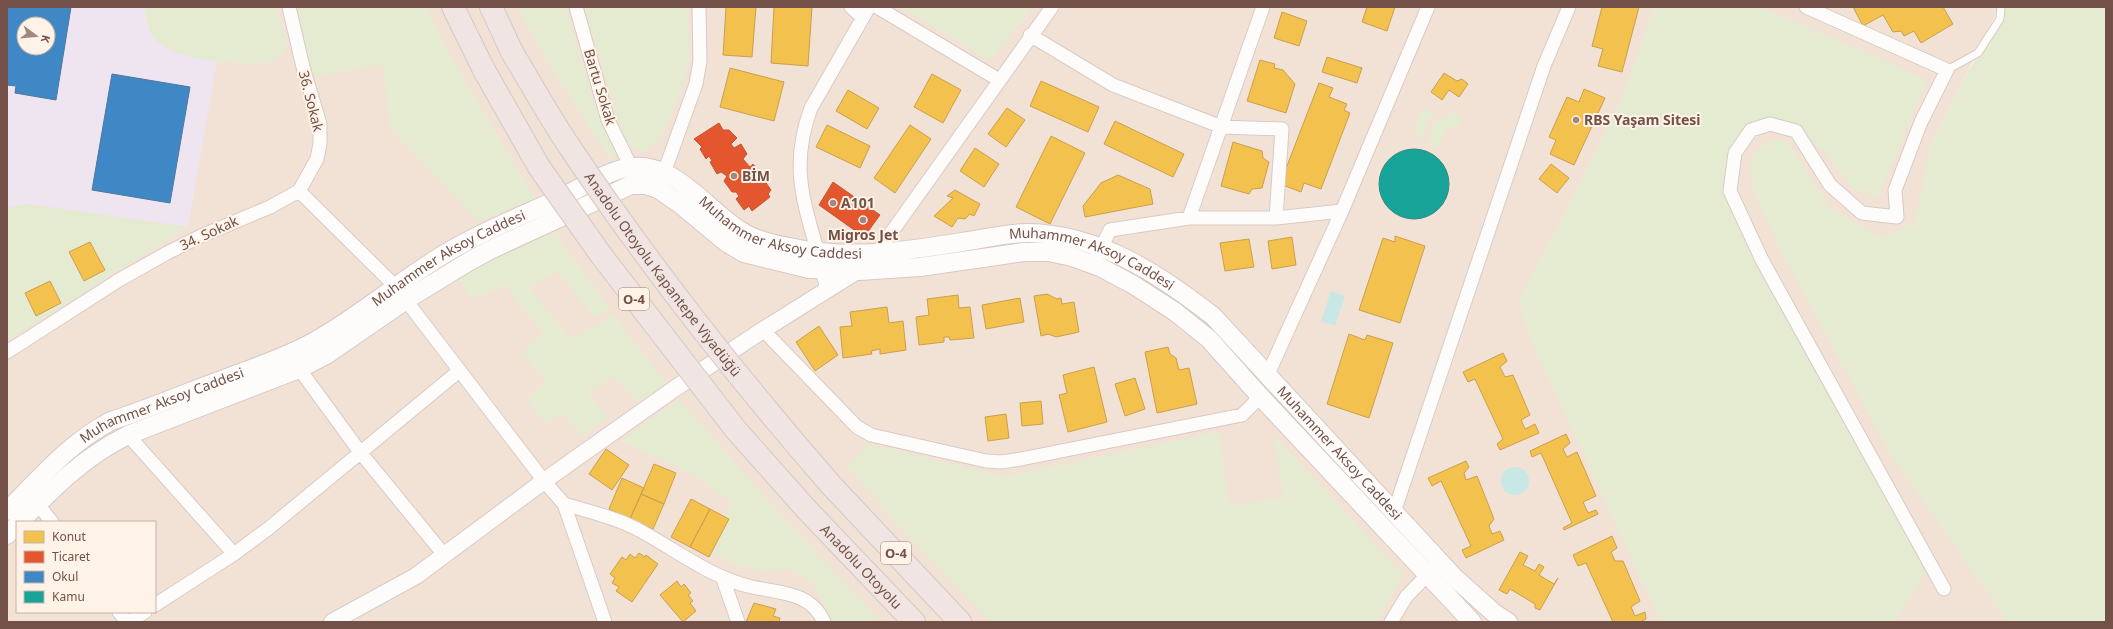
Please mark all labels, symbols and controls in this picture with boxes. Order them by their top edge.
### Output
north arrow [16,16,56,56]
text: K [38,33,54,45]
street label: Bartu Sokak [580,46,621,128]
street label: 36. Sokak [295,68,328,134]
place label: RBS Yaşam Sitesi [1584,110,1701,129]
marker: RBS Yaşam Sitesi [1571,115,1581,125]
place label: BİM [742,166,770,185]
street label: Anadolu Otoyolu Kapantepe Viyadüğü [581,168,746,380]
marker: BİM [729,171,739,181]
street label: Muhammer Aksoy Caddesi [695,191,862,263]
place label: A101 [841,193,875,212]
marker: A101 [828,198,838,208]
street label: Muhammer Aksoy Caddesi [367,205,528,310]
street label: 34. Sokak [177,211,242,254]
marker: Migros Jet [858,215,868,225]
street label: Muhammer Aksoy Caddesi [1008,223,1178,294]
place label: Migros Jet [828,225,898,244]
road number: O-4 [619,288,649,310]
street label: Muhammer Aksoy Caddesi [76,363,246,447]
street label: Muhammer Aksoy Caddesi [1273,382,1406,524]
street label: Anadolu Otoyolu [816,520,907,613]
legend [16,521,156,613]
text: Konut [52,528,87,545]
road number: O-4 [881,542,911,564]
text: Ticaret [52,548,91,565]
text: Okul [52,568,78,585]
text: Kamu [52,588,85,605]

